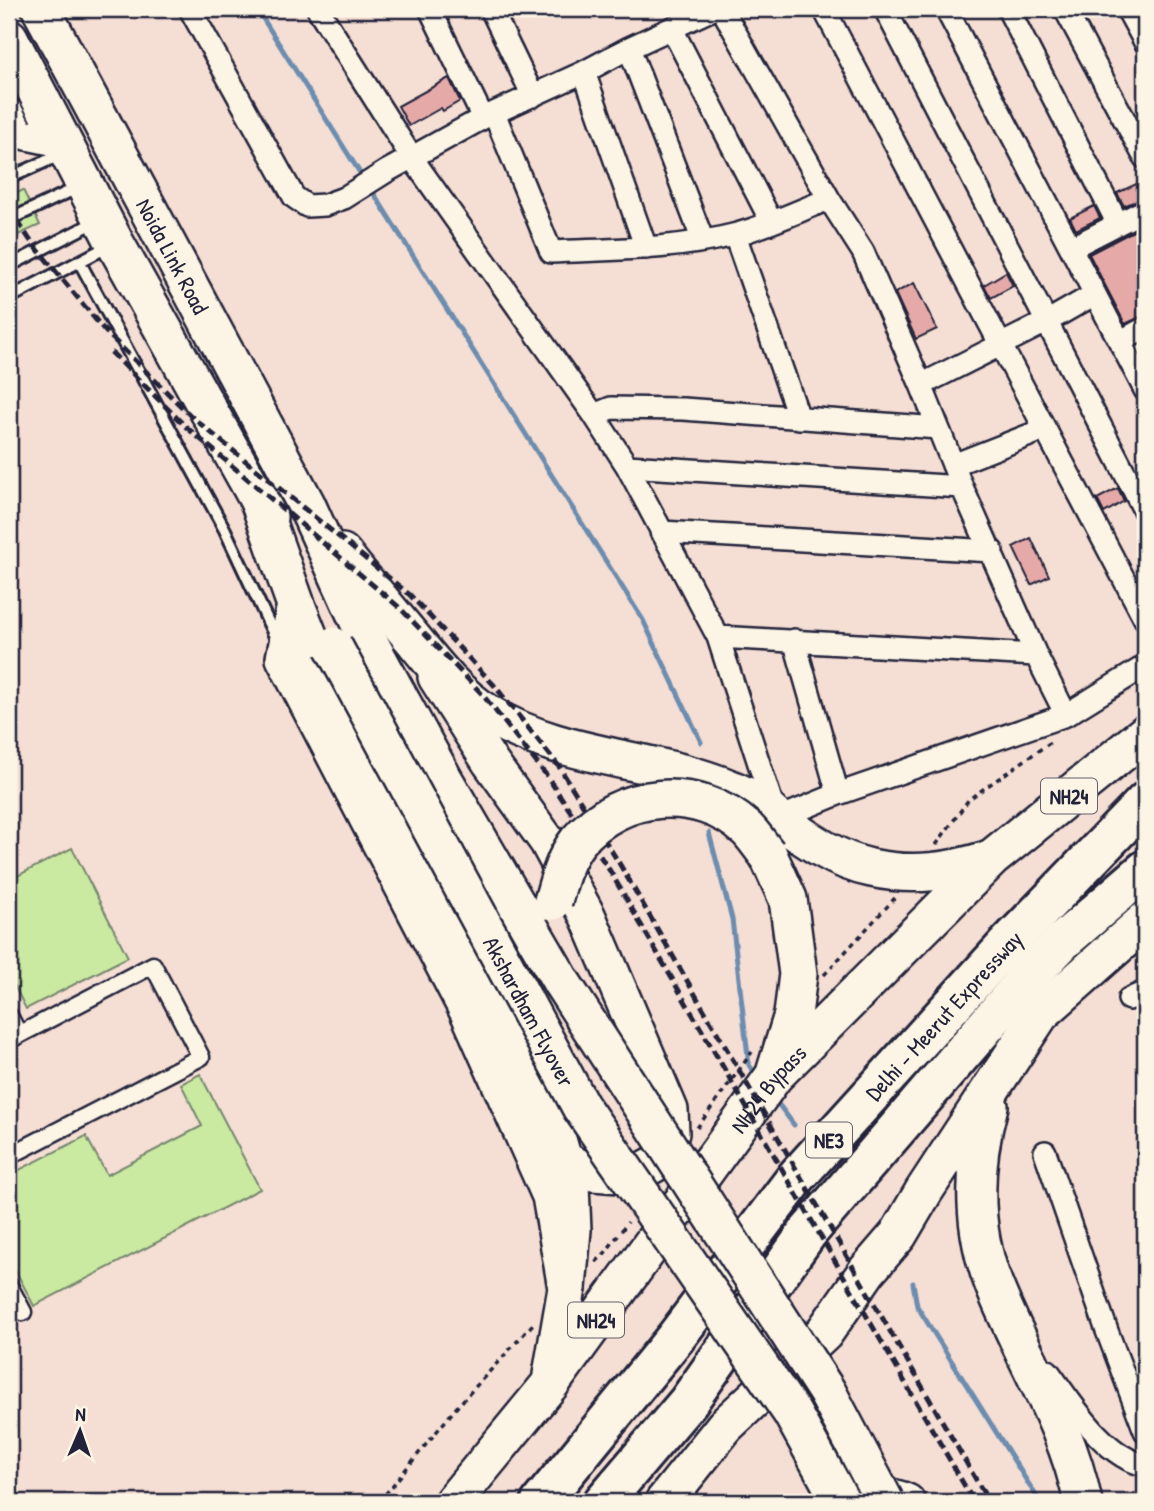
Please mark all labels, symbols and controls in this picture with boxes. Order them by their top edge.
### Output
street label: Noida Link Road [130,193,217,319]
road number: NH24 [1041,778,1097,814]
street label: Delhi - Meerut Expressway [858,923,1029,1107]
street label: Akshardham Flyover [476,931,583,1092]
street label: NH24 Bypass [722,1037,813,1139]
road number: NE3 [806,1122,852,1158]
road number: NH24 [568,1302,624,1338]
north arrow [46,1396,116,1466]
text: N [75,1401,86,1427]

